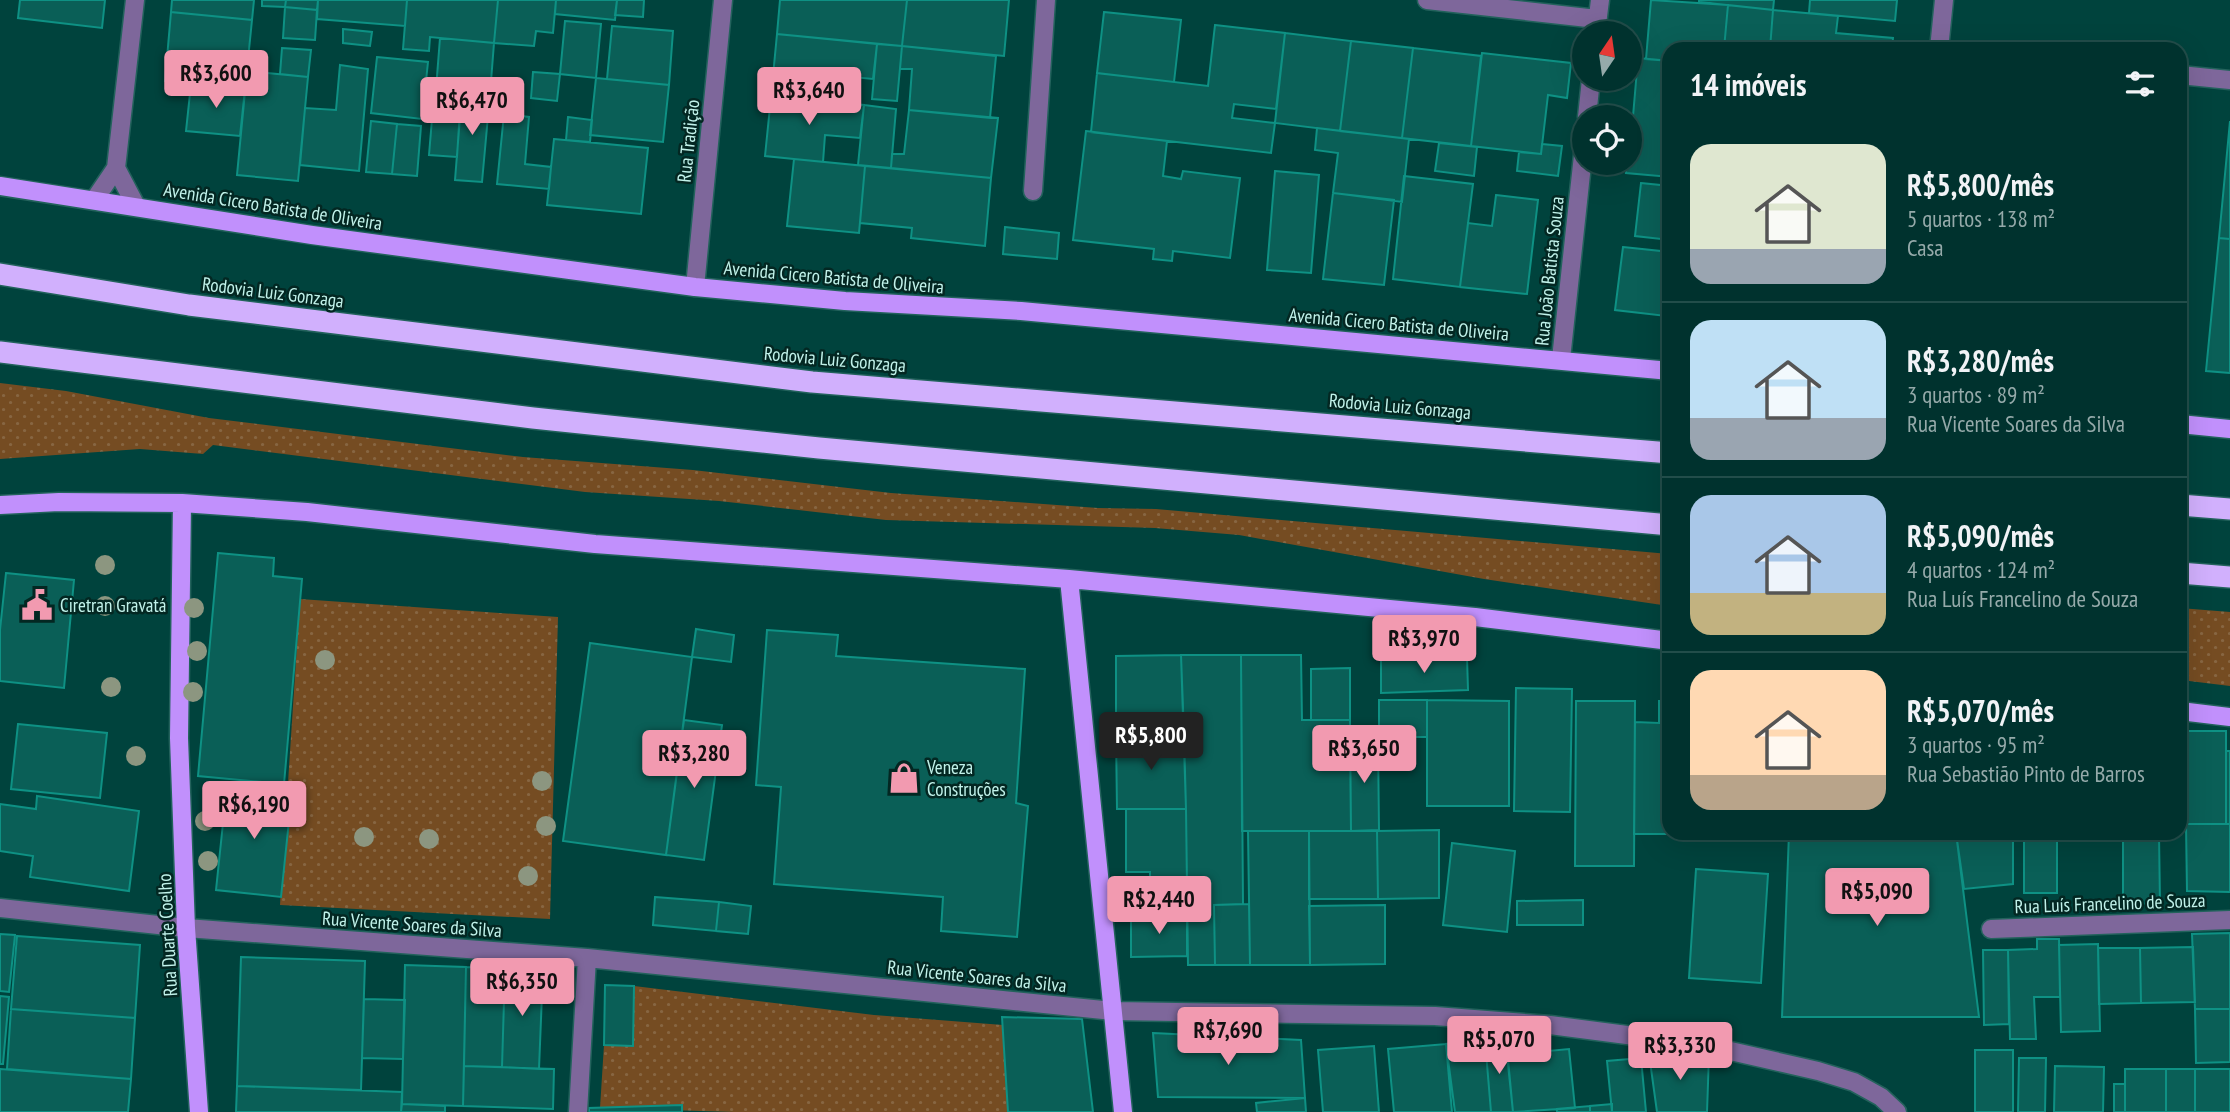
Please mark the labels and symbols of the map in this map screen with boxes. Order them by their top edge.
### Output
north arrow [1572,21,1642,91]
pin: R$3,600 [151,50,281,110]
pin: R$3,640 [744,68,874,127]
pin: R$6,470 [407,78,537,137]
street label: Rua Tradição [672,98,704,184]
street label: Avenida Cicero Batista de Oliveira [162,177,384,235]
street label: Rua João Batista Souza [1529,195,1569,347]
street label: Avenida Cicero Batista de Oliveira [723,255,945,299]
street label: Rodovia Luiz Gonzaga [201,271,345,313]
street label: Avenida Cicero Batista de Oliveira [1288,302,1510,346]
street label: Rodovia Luiz Gonzaga [763,341,907,377]
street label: Rodovia Luiz Gonzaga [1328,388,1472,424]
public building icon: Ciretran Gravatá [20,588,54,622]
place label: Ciretran Gravatá [60,593,166,617]
pin: R$3,970 [1359,616,1489,675]
pin: R$5,800 [1086,712,1216,772]
pin: R$3,650 [1299,726,1429,785]
pin: R$3,280 [629,730,759,790]
place label: Veneza Construções [926,755,1006,801]
shop icon: Veneza Construções [887,761,921,795]
pin: R$6,190 [189,782,319,841]
pin: R$5,090 [1812,869,1942,928]
street label: Rua Duarte Coelho [152,873,182,997]
pin: R$2,440 [1094,876,1224,936]
street label: Rua Luís Francelino de Souza [2014,888,2206,918]
street label: Rua Vicente Soares da Silva [321,906,503,942]
street label: Rua Vicente Soares da Silva [886,955,1068,997]
pin: R$6,350 [457,958,587,1018]
pin: R$7,690 [1163,1007,1293,1067]
pin: R$5,070 [1434,1016,1564,1076]
pin: R$3,330 [1615,1023,1745,1082]

